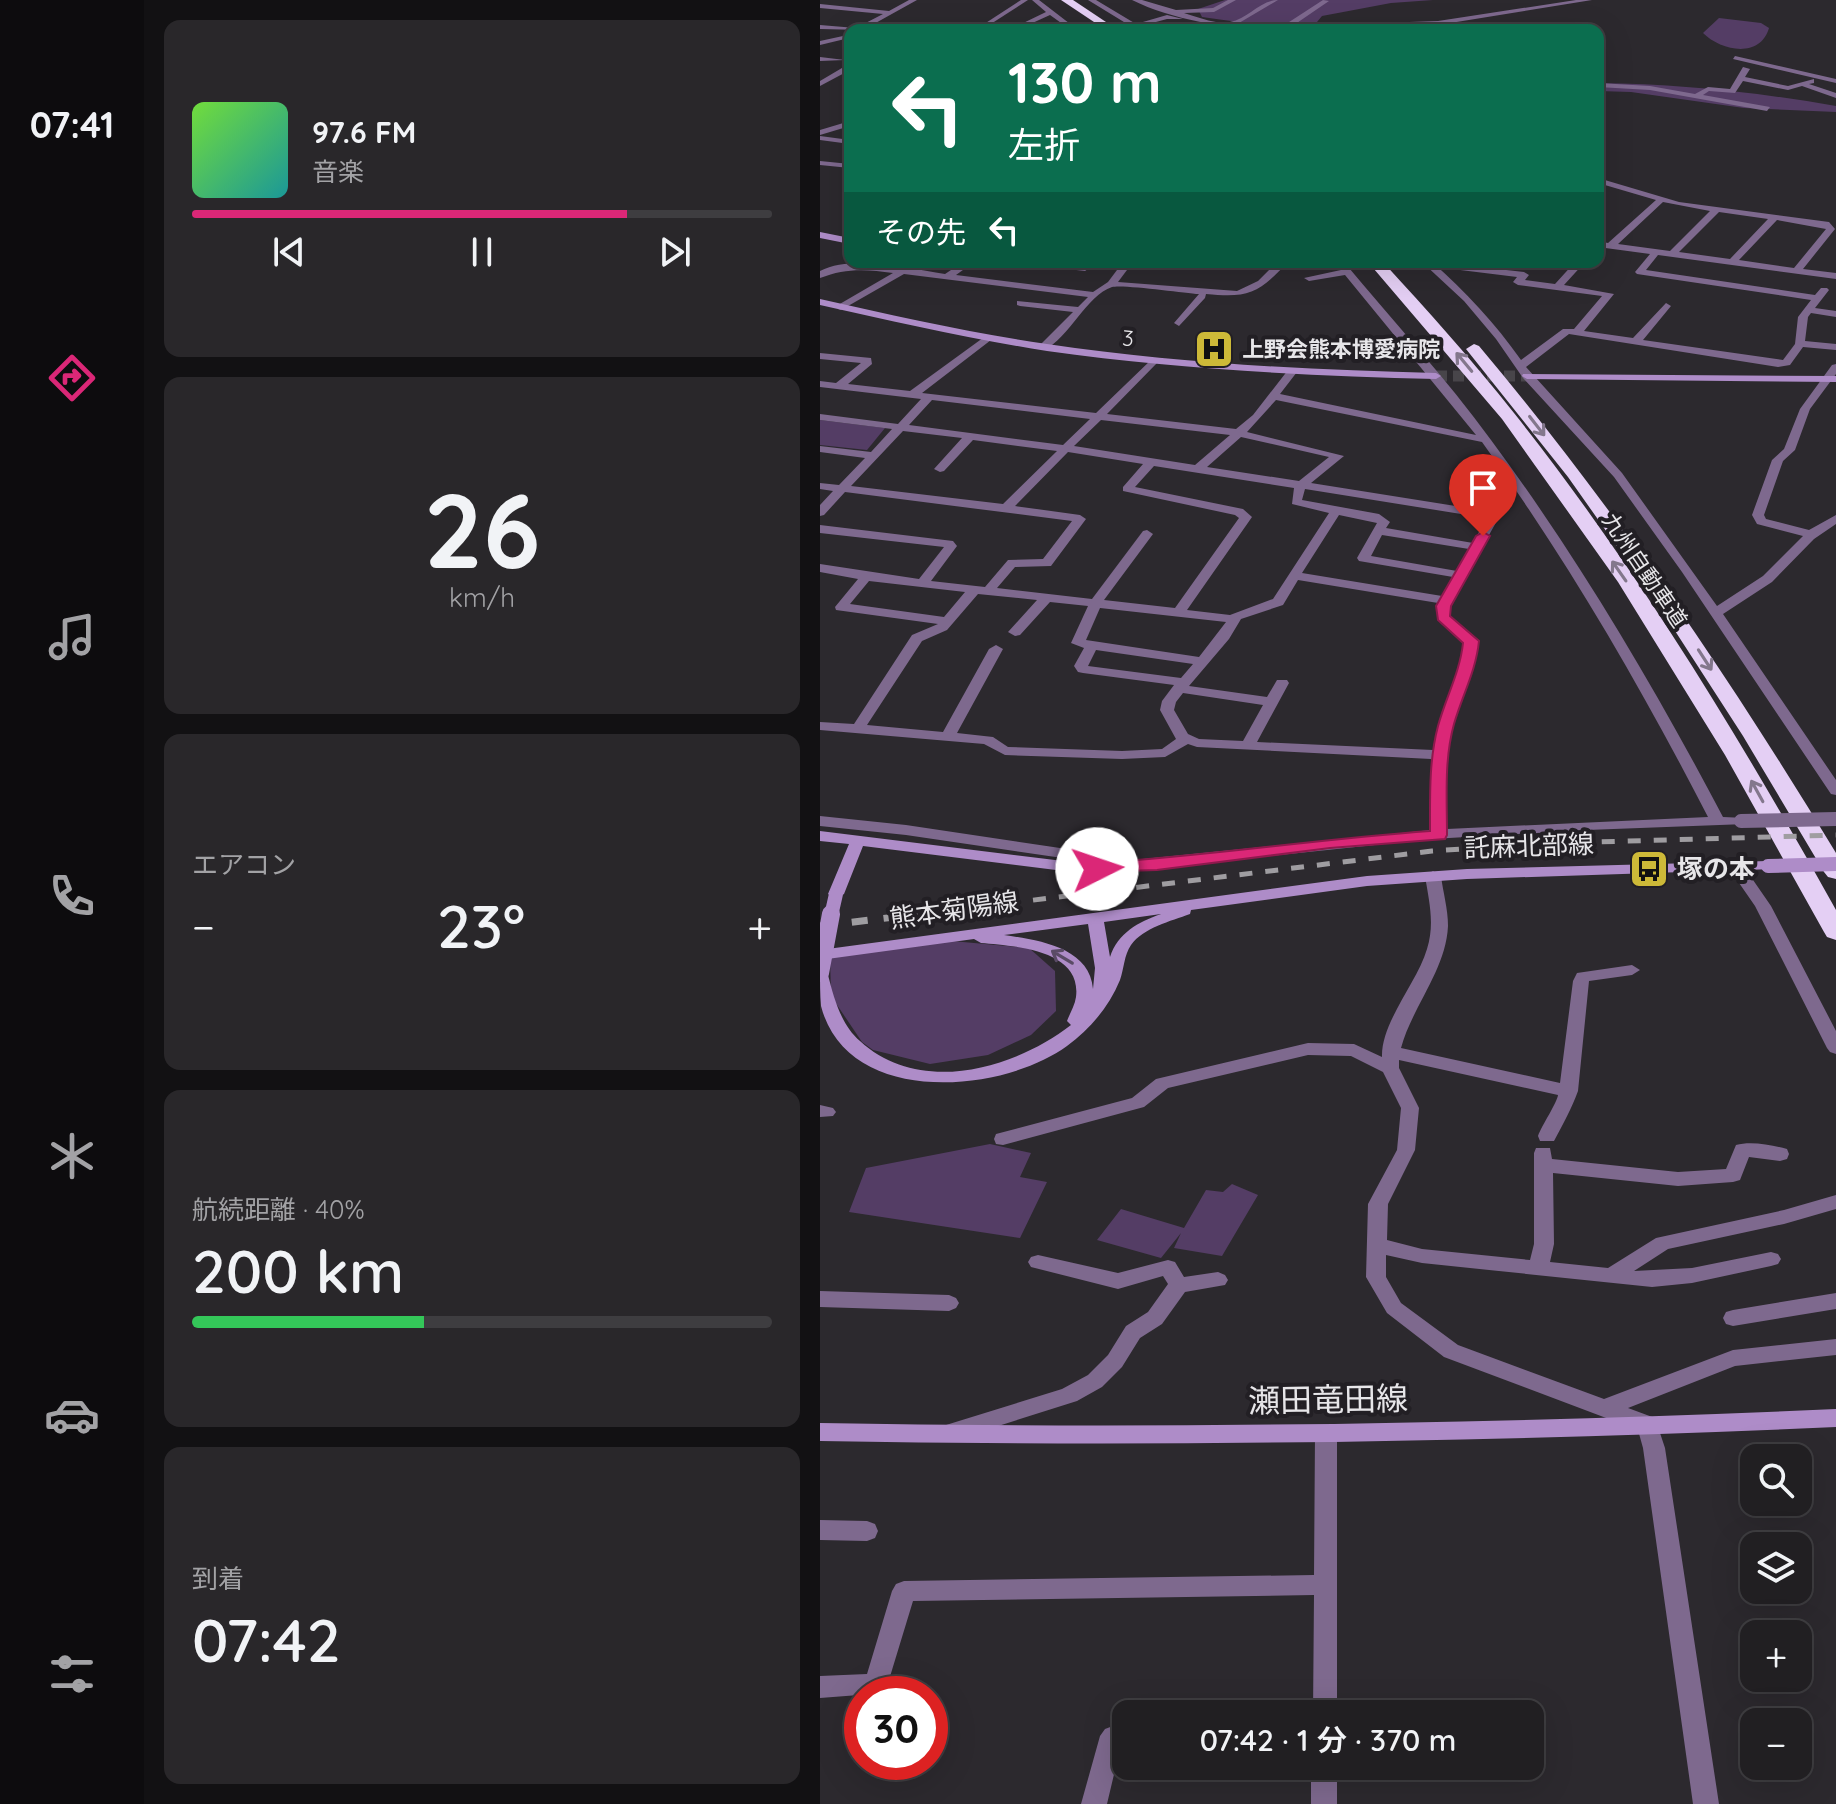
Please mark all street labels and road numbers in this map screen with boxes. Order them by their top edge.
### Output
street label: 3 [1121,323,1135,353]
street label: 九州自動車道 [1596,507,1694,633]
street label: 託麻北部線 [1463,827,1595,864]
street label: 熊本菊陽線 [887,884,1021,935]
street label: 瀬田竜田線 [1248,1378,1408,1420]

